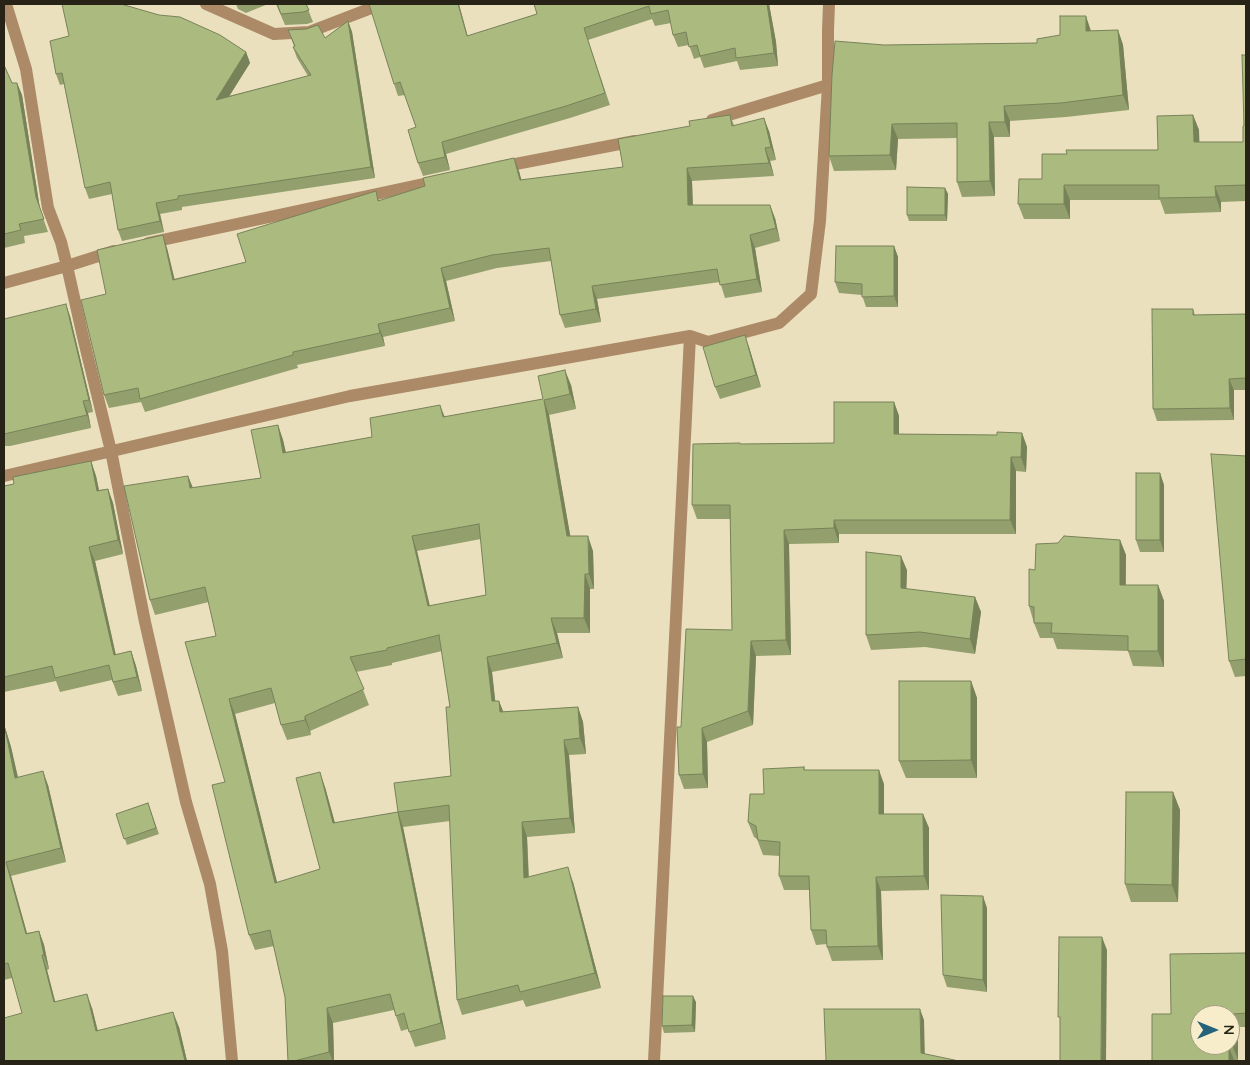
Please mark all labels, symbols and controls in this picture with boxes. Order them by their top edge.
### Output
north arrow [1190,1005,1240,1055]
text: N [1220,1025,1238,1035]

